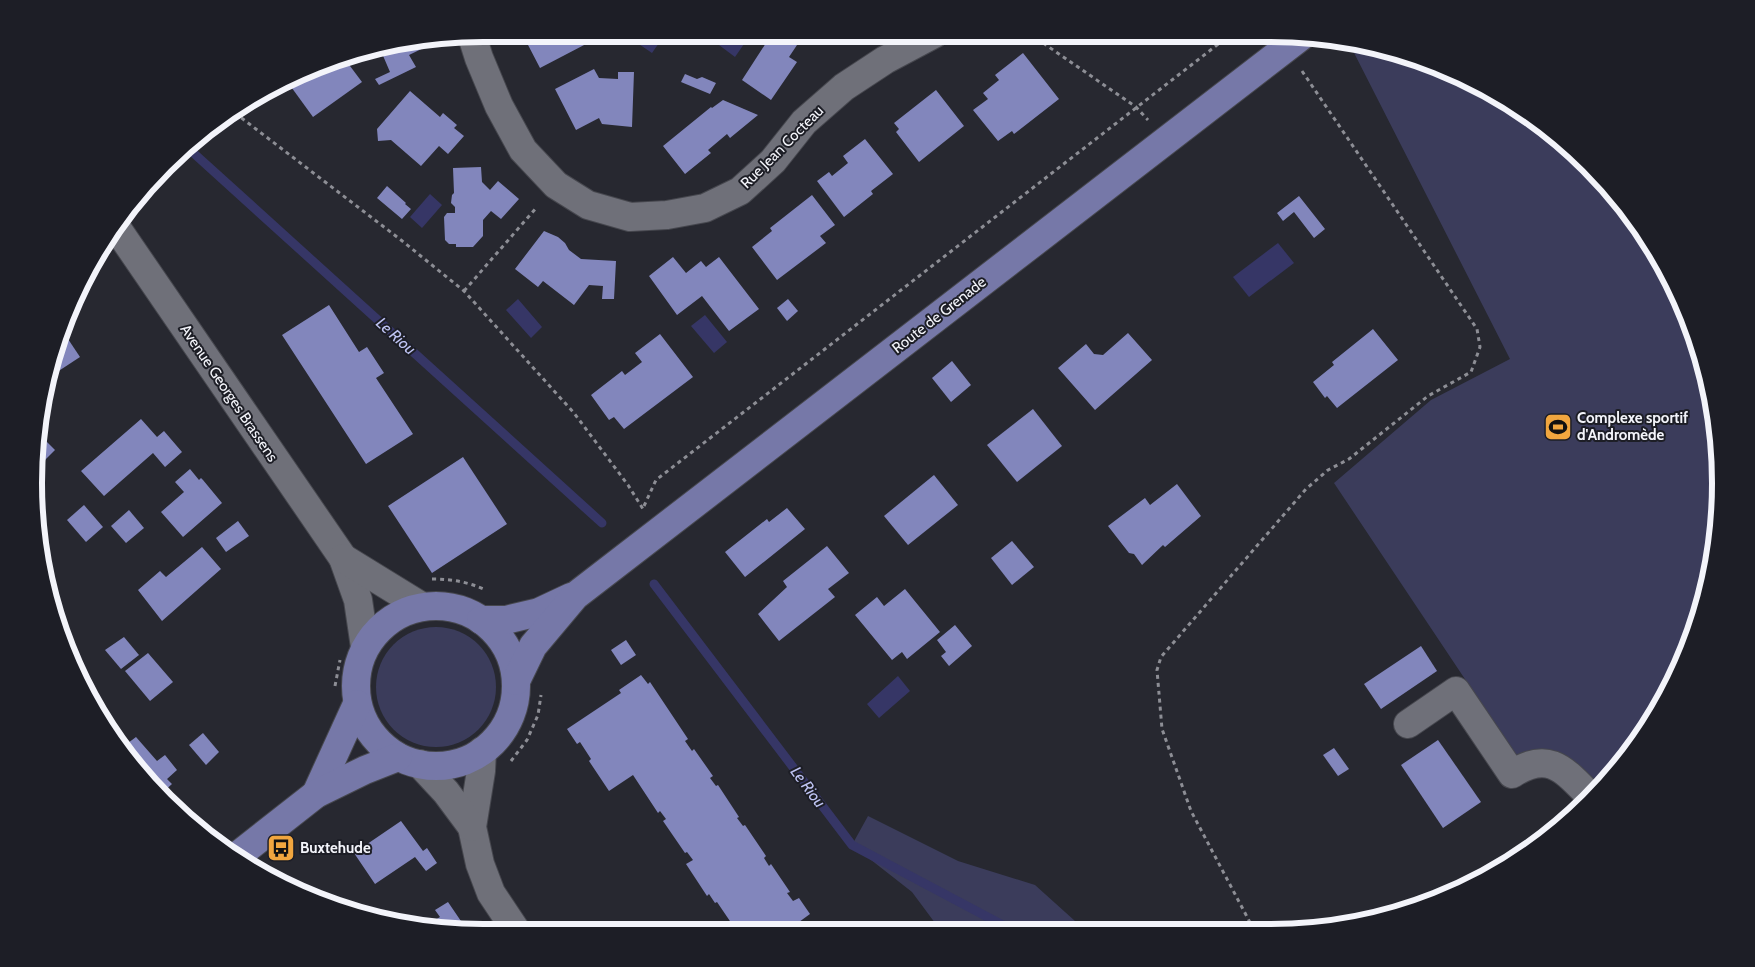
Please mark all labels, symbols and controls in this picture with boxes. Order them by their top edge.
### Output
street label: Rue Jean Cocteau [737,102,827,192]
street label: Route de Grenade [888,273,990,357]
water label: Le Riou [372,313,420,359]
street label: Avenue Georges Brassens [176,321,282,465]
place label: Complexe sportif d'Andromède [1577,409,1688,444]
sports icon: Complexe sportif d'Andromède [1543,412,1573,442]
water label: Le Riou [786,763,830,811]
bus stop icon: Buxtehude [266,833,296,863]
place label: Buxtehude [300,839,371,857]

